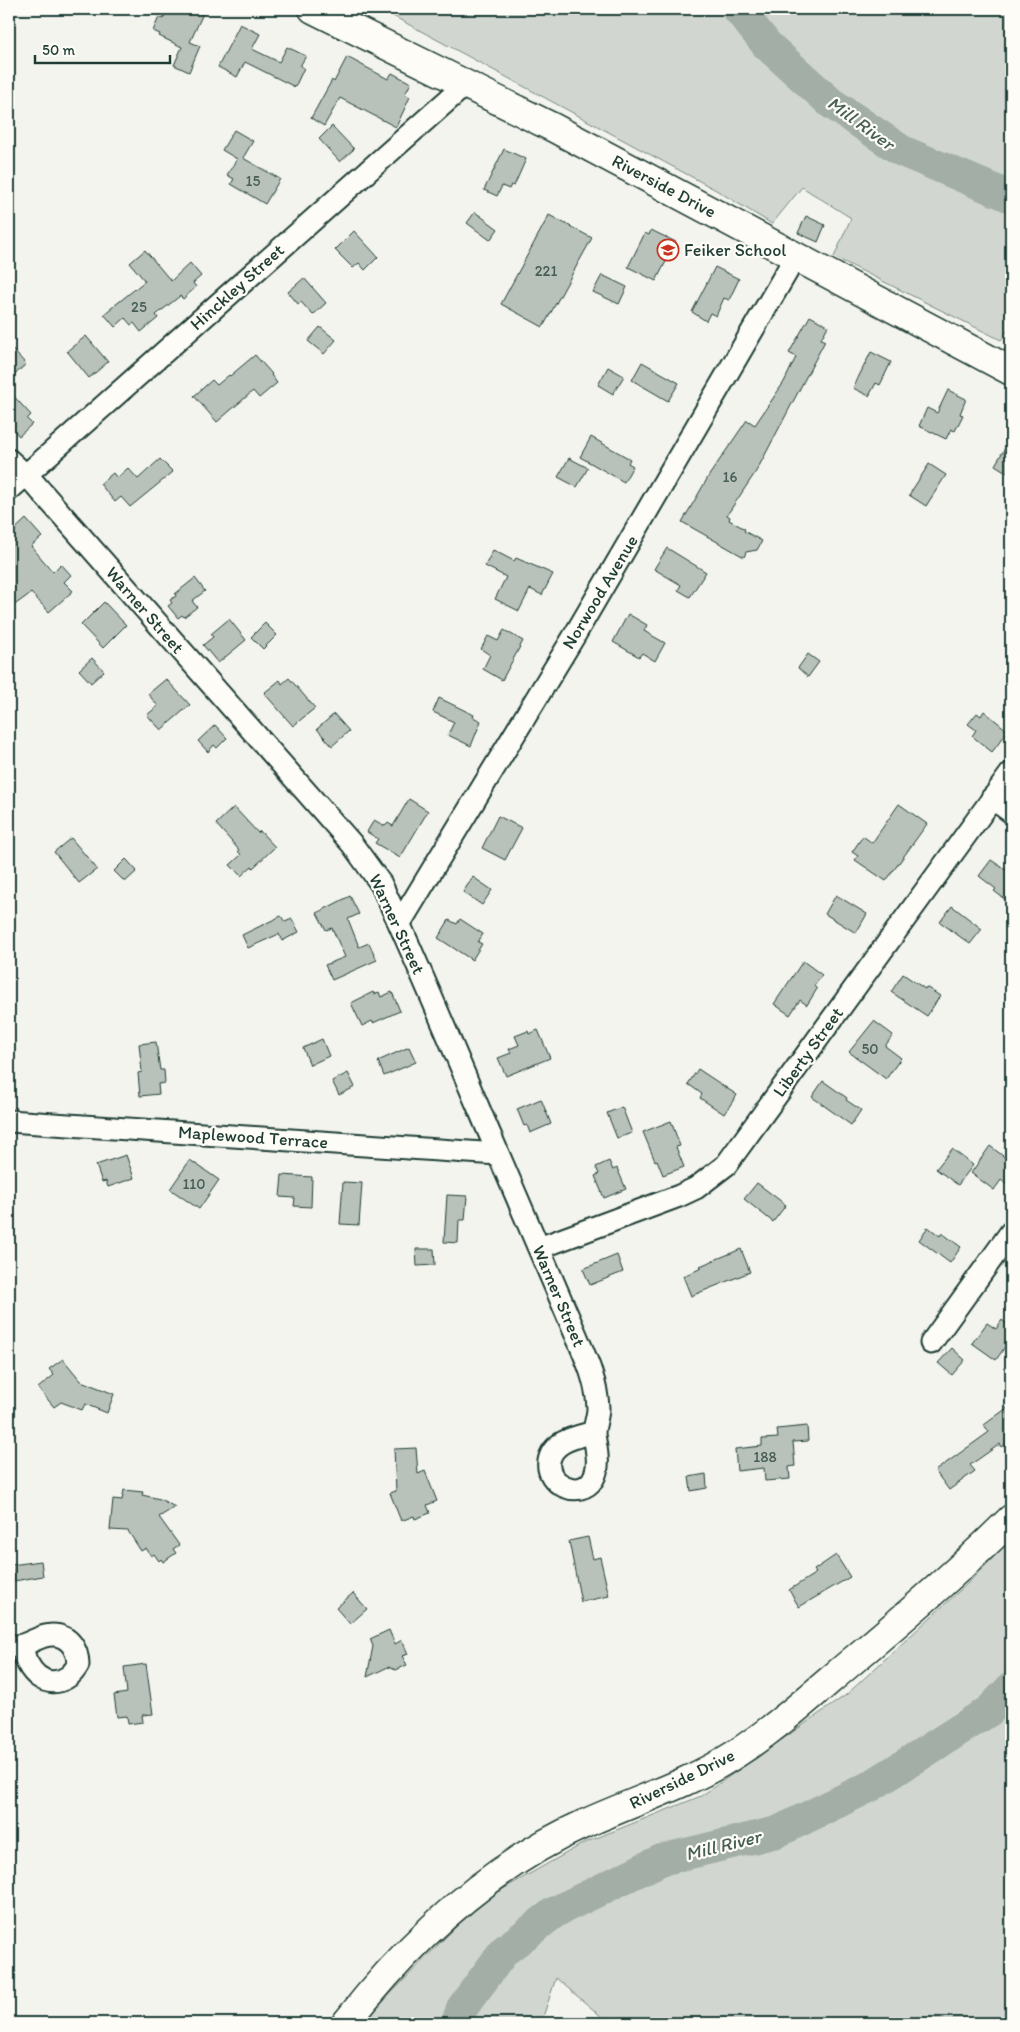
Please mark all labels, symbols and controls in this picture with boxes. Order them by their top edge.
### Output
scale bar [35,32,170,64]
text: 50 m [42,41,75,59]
water label: Mill River [823,91,901,156]
street label: Riverside Drive [608,149,720,223]
house number: 15 [246,172,261,190]
school or university icon: Feiker School [656,238,680,262]
street label: Hinckley Street [185,239,289,335]
place label: Feiker School [684,239,786,261]
house number: 221 [535,262,557,280]
house number: 25 [131,298,147,316]
house number: 16 [723,468,738,486]
street label: Norwood Avenue [557,531,643,653]
street label: Warner Street [101,562,189,658]
street label: Warner Street [364,870,430,978]
street label: Liberty Street [768,1003,848,1101]
house number: 50 [861,1040,879,1058]
street label: Maplewood Terrace [177,1121,329,1153]
house number: 110 [182,1175,206,1193]
street label: Warner Street [528,1242,590,1350]
house number: 188 [753,1448,777,1466]
street label: Riverside Drive [626,1744,738,1814]
water label: Mill River [683,1824,766,1865]

